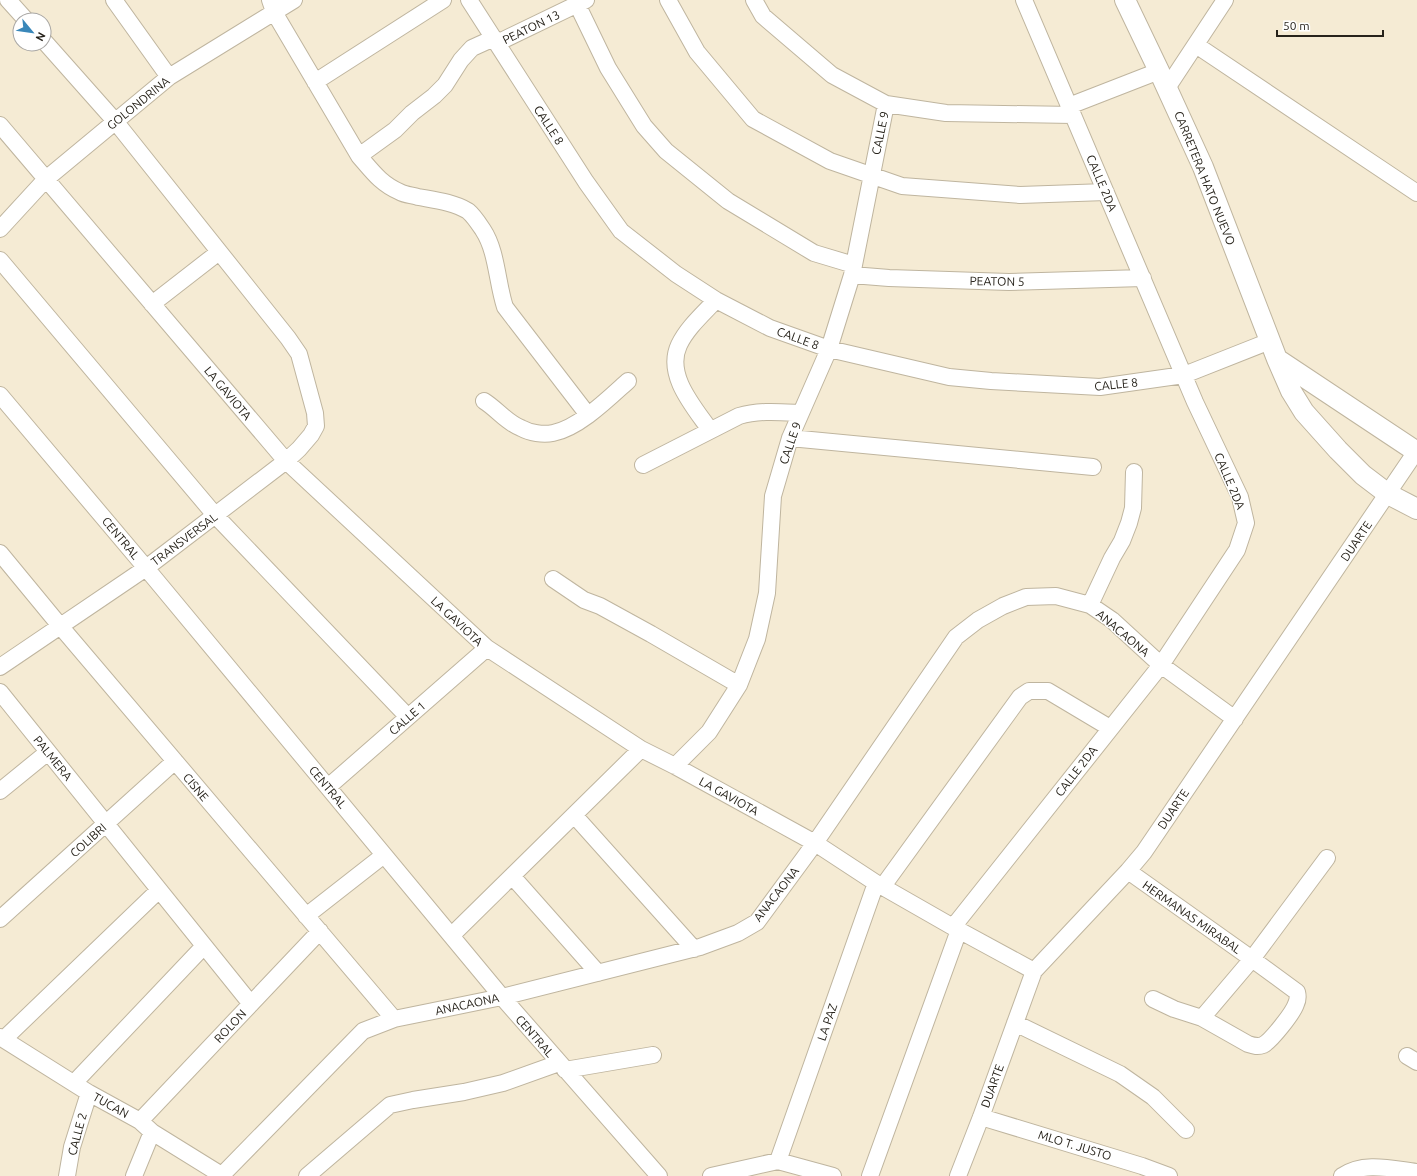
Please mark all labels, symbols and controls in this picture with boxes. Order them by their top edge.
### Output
street label: PEATON 13 [500,8,562,46]
north arrow [12,12,52,52]
scale bar [1277,12,1383,38]
text: 50 m [1283,19,1310,32]
text: N [34,30,48,43]
street label: GOLONDRINA [104,74,172,132]
street label: CALLE 8 [532,103,567,147]
street label: CARRETERA HATO NUEVO [1172,109,1238,247]
street label: CALLE 9 [869,110,891,156]
street label: CALLE 2DA [1084,153,1120,213]
street label: PEATON 5 [969,274,1025,288]
street label: CALLE 8 [775,324,821,352]
street label: LA GAVIOTA [202,364,254,423]
street label: CALLE 8 [1093,375,1139,393]
street label: CALLE 9 [777,420,803,466]
street label: CALLE 2DA [1212,451,1248,511]
street label: TRANSVERSAL [148,510,220,568]
street label: CENTRAL [100,514,142,562]
street label: DUARTE [1338,518,1374,563]
street label: LA GAVIOTA [429,594,486,648]
street label: ANACAONA [1094,607,1152,659]
street label: CALLE 1 [386,699,428,737]
street label: PALMERA [31,733,75,783]
street label: CALLE 2DA [1052,743,1100,799]
street label: CENTRAL [307,763,349,811]
street label: CISNE [181,771,211,804]
street label: LA GAVIOTA [697,774,761,818]
street label: DUARTE [1155,786,1191,831]
street label: COLIBRI [67,820,109,860]
street label: ANACAONA [751,864,801,924]
street label: HERMANAS MIRABAL [1140,878,1244,956]
street label: ANACAONA [434,991,500,1017]
street label: LA PAZ [815,1002,839,1042]
street label: ROLON [211,1007,249,1045]
street label: CENTRAL [513,1012,557,1060]
street label: DUARTE [978,1062,1006,1110]
street label: TUCAN [91,1090,131,1120]
street label: CALLE 2 [65,1111,89,1157]
street label: MLO T. JUSTO [1037,1128,1113,1162]

